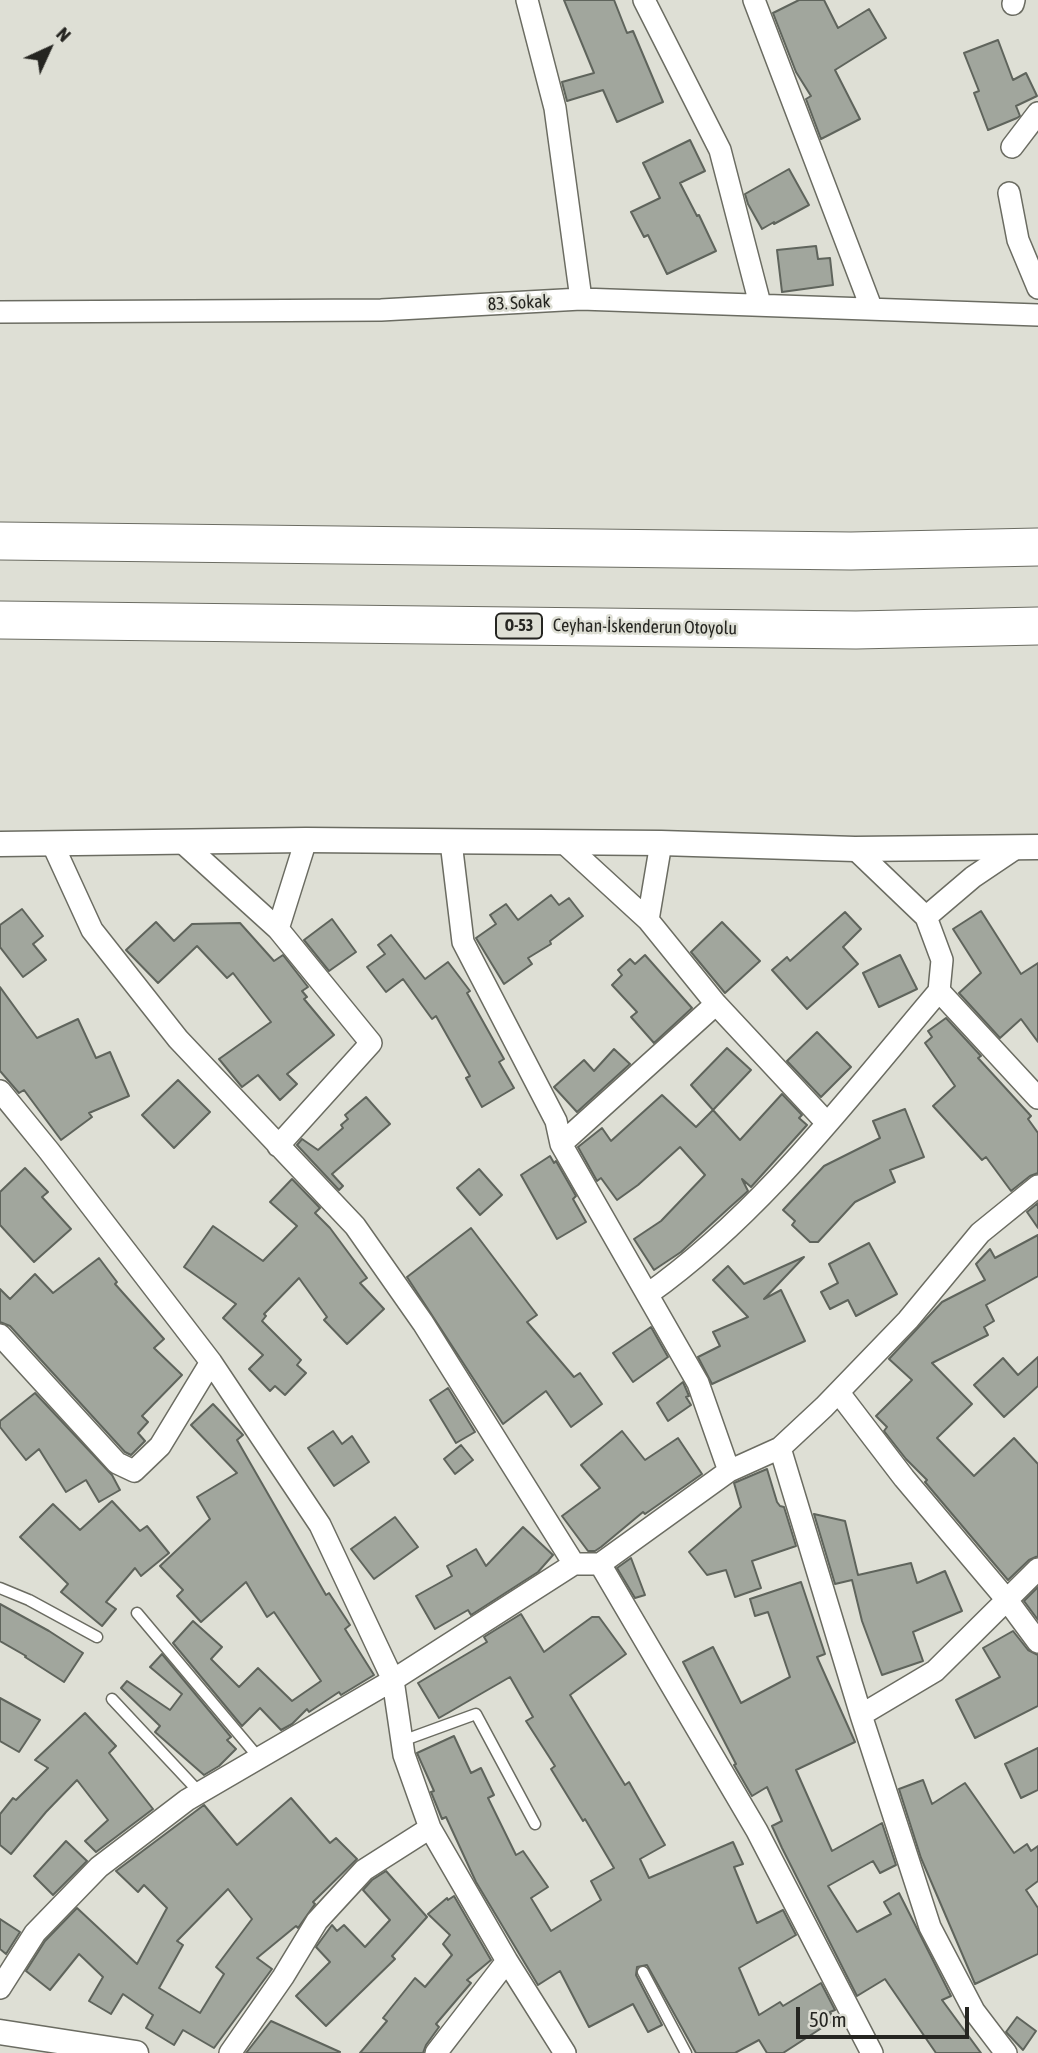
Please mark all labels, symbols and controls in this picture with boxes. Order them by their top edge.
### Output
north arrow [14,14,84,84]
text: N [52,22,76,46]
street label: 83. Sokak [487,291,551,315]
road number: O-53 [496,614,542,638]
street label: Ceyhan-İskenderun Otoyolu [553,615,737,639]
scale bar [800,1994,973,2038]
text: 50 m [809,2007,847,2031]

